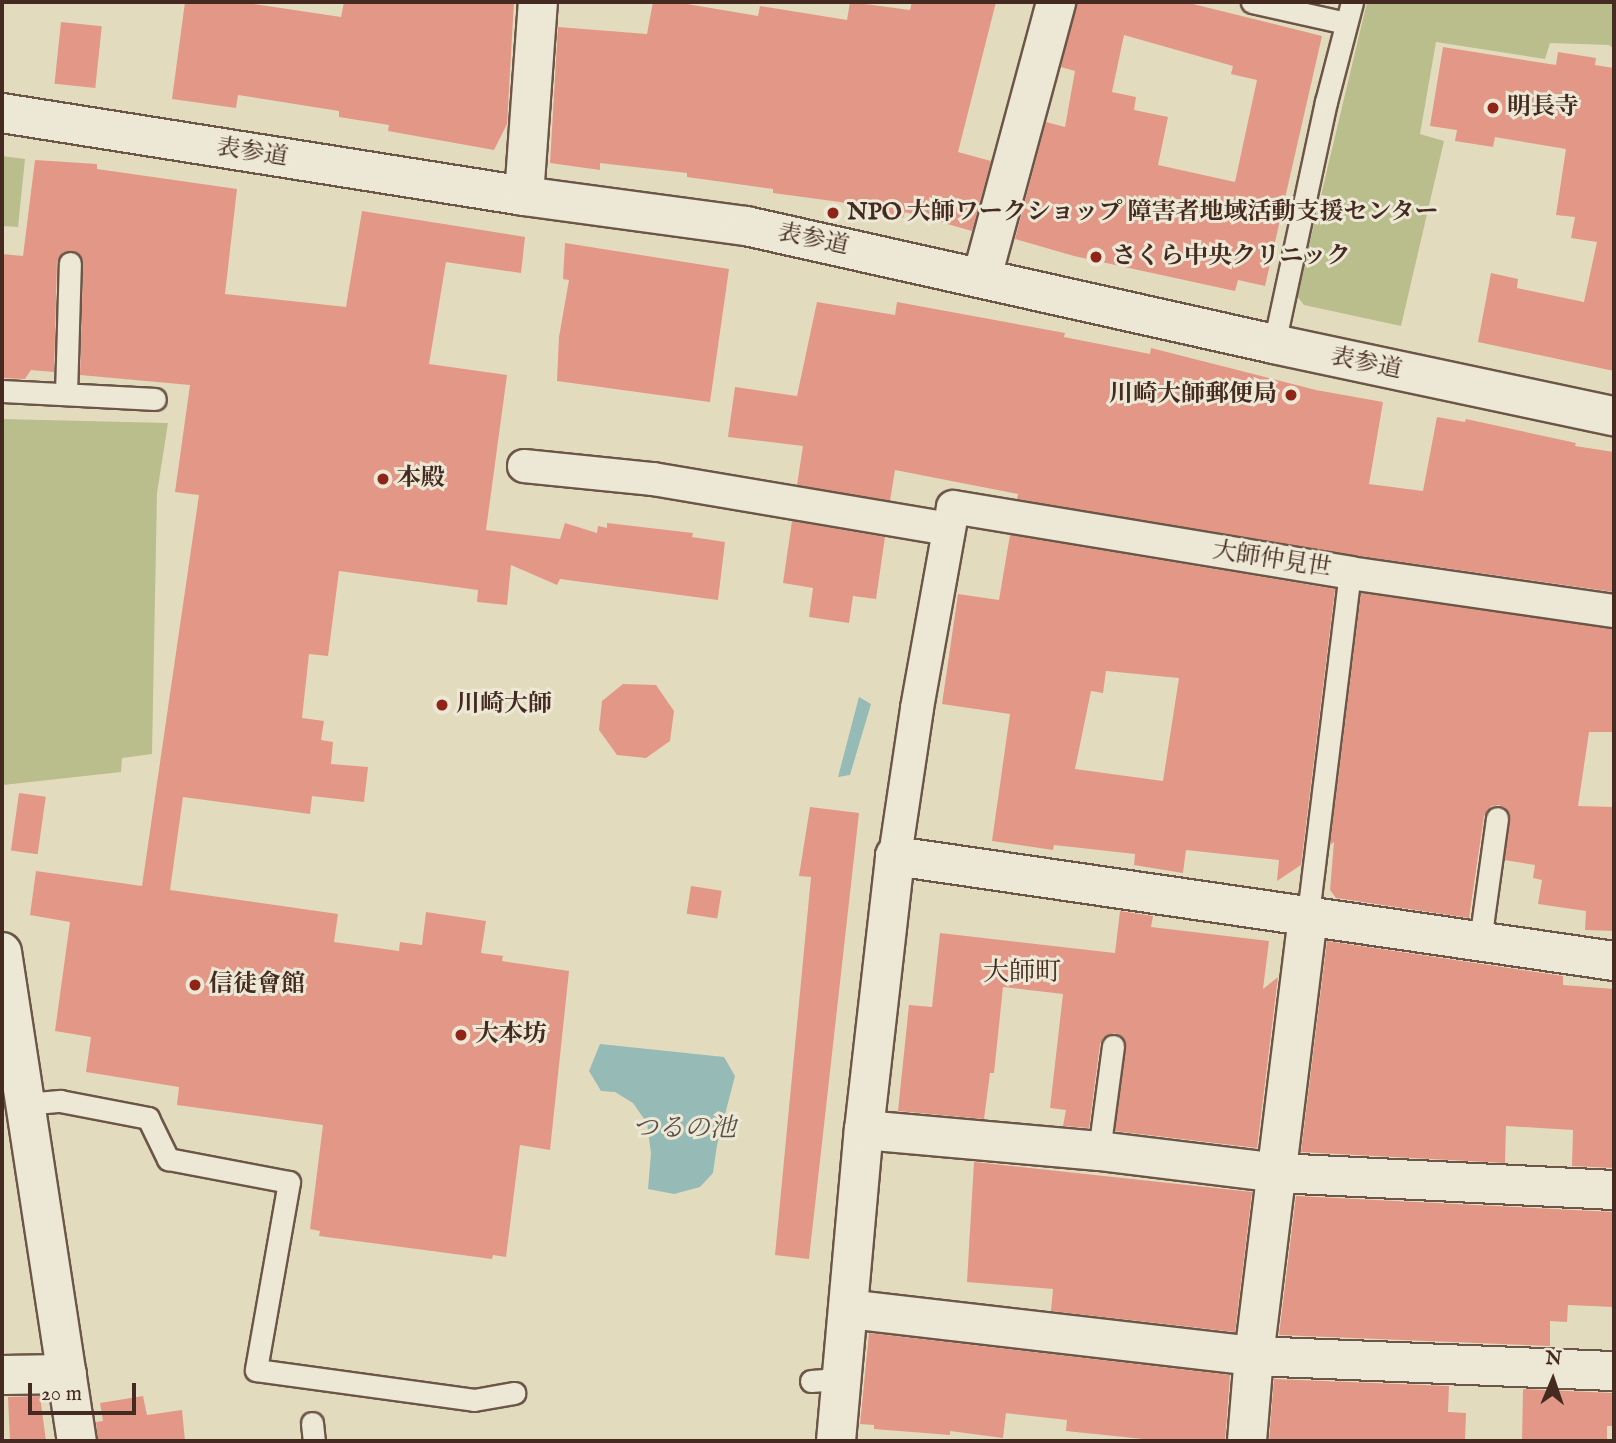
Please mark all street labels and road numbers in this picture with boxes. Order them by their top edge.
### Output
street label: 表参道 [214,133,290,173]
street label: 表参道 [775,218,851,262]
street label: 表参道 [1328,342,1404,386]
street label: 大師仲見世 [1210,536,1334,584]

